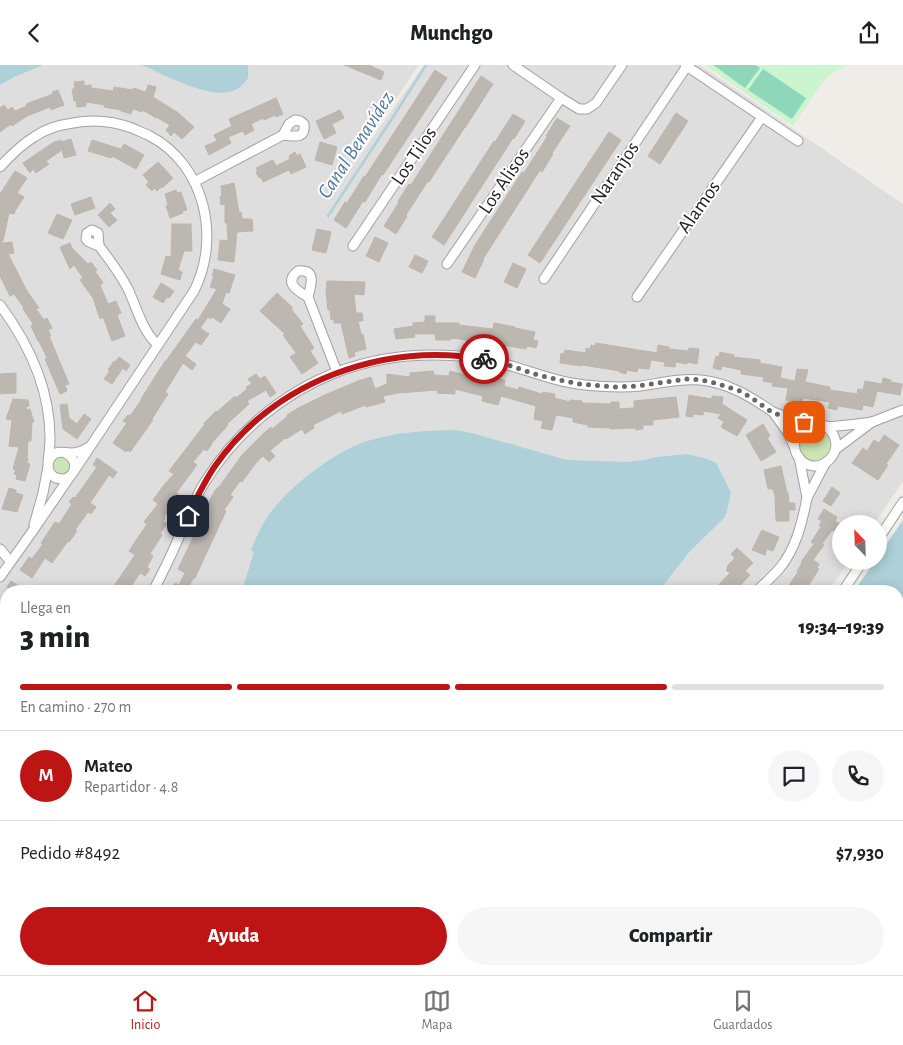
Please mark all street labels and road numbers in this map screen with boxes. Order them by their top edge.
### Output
street label: Los Tilos [387,123,441,189]
street label: Naranjos [587,138,643,208]
street label: Los Alisos [475,145,533,217]
street label: Alamos [674,177,724,237]

